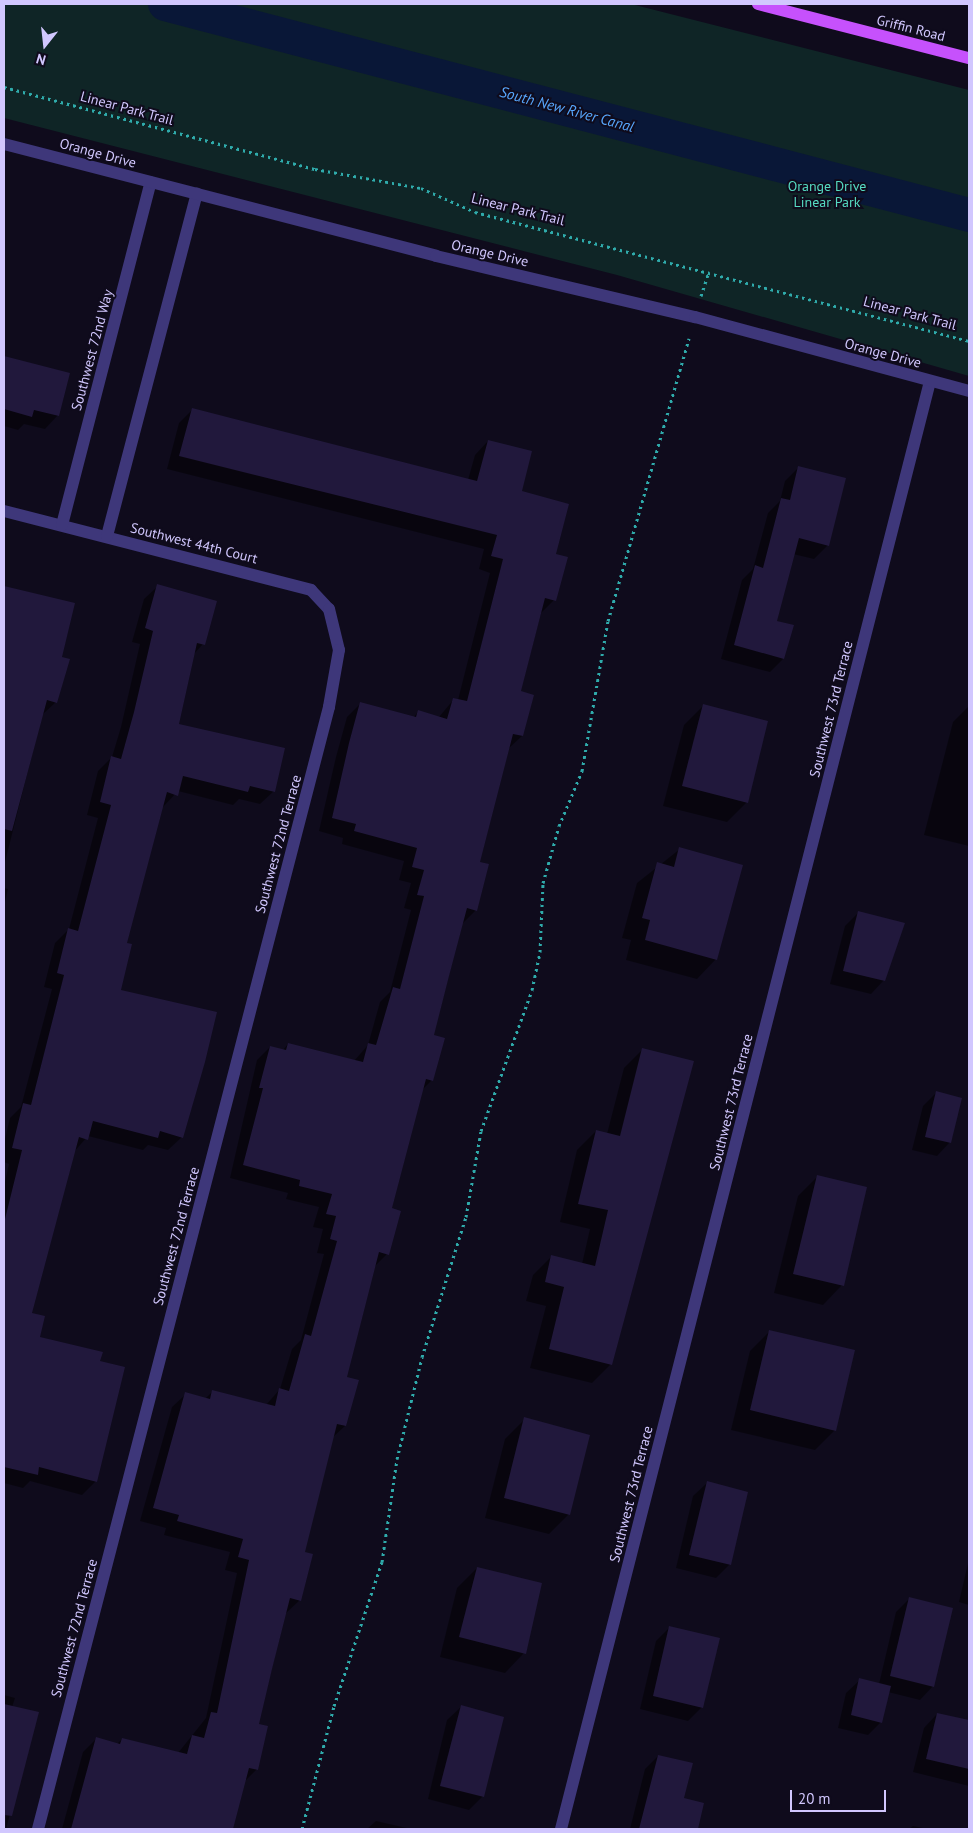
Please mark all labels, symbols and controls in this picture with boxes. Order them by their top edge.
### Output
street label: Griffin Road [875,11,947,45]
north arrow [20,20,70,70]
text: N [34,50,48,69]
water label: South New River Canal [498,82,636,136]
street label: Linear Park Trail [78,87,176,129]
street label: Orange Drive [58,135,138,171]
park label: Orange Drive Linear Park [788,178,866,210]
street label: Linear Park Trail [469,189,567,229]
street label: Orange Drive [450,236,530,270]
street label: Southwest 72nd Way [68,287,116,413]
street label: Linear Park Trail [861,292,959,334]
street label: Orange Drive [843,335,923,371]
street label: Southwest 44th Court [129,519,259,567]
street label: Southwest 73rd Terrace [806,639,856,779]
street label: Southwest 72nd Terrace [251,773,305,915]
street label: Southwest 73rd Terrace [706,1032,756,1172]
street label: Southwest 72nd Terrace [149,1165,203,1307]
street label: Southwest 73rd Terrace [606,1424,656,1564]
street label: Southwest 72nd Terrace [47,1557,101,1699]
scale bar [793,1780,889,1812]
text: 20 m [798,1789,831,1808]

